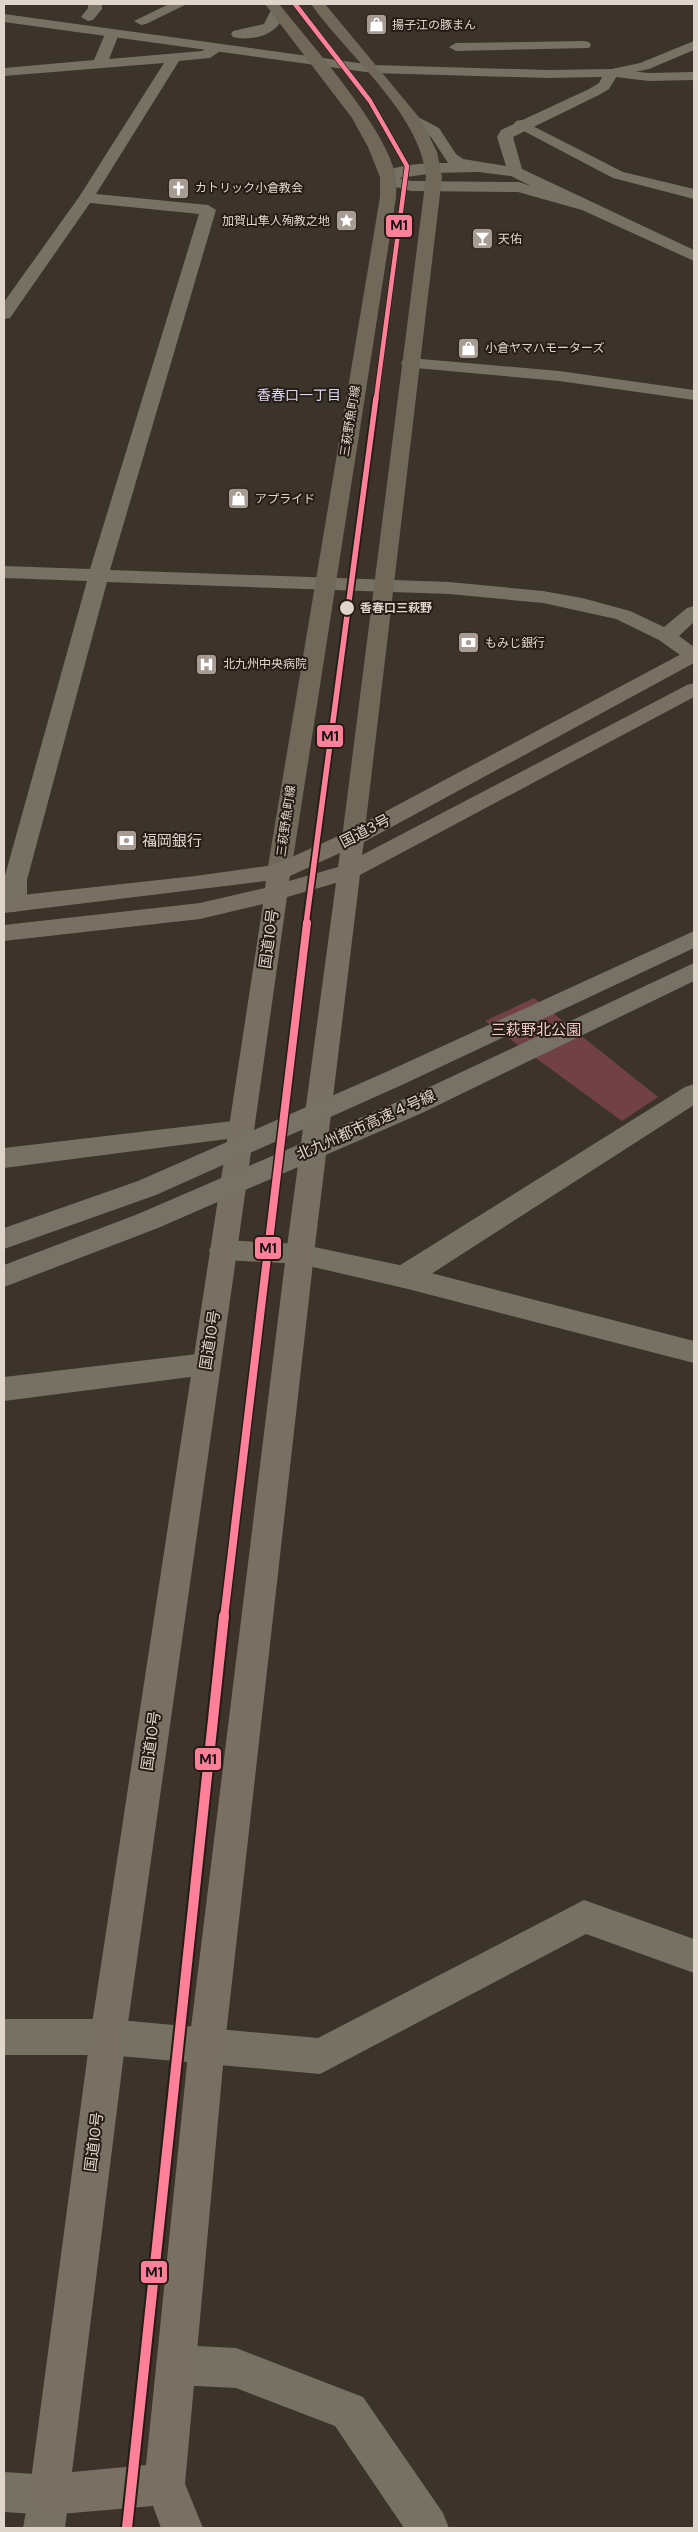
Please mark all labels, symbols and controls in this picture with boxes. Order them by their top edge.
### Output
shop icon: 揚子江の豚まん [364,13,388,37]
place label: 揚子江の豚まん [392,17,476,33]
church icon: カトリック小倉教会 [167,176,191,200]
place label: カトリック小倉教会 [195,180,303,196]
place icon: 加賀山隼人殉教之地 [334,209,358,233]
place label: 加賀山隼人殉教之地 [222,213,330,229]
line badge: M1 [385,214,413,238]
text: M1 [390,216,408,234]
bar icon: 天佑 [470,227,494,251]
place label: 天佑 [498,231,522,247]
shop icon: 小倉ヤマハモーターズ [457,336,481,360]
place label: 小倉ヤマハモーターズ [485,340,604,356]
street label: 三萩野魚町線 [336,384,364,458]
district label: 香春口一丁目 [257,386,341,404]
shop icon: アプライド [227,487,251,511]
place label: アプライド [255,491,315,507]
marker: 香春口三萩野 [338,599,356,617]
place label: 香春口三萩野 [360,600,432,616]
bank icon: もみじ銀行 [457,631,481,655]
place label: もみじ銀行 [485,635,545,651]
hospital icon: 北九州中央病院 [195,652,219,676]
place label: 北九州中央病院 [223,656,307,672]
line badge: M1 [316,724,344,748]
text: M1 [321,727,339,745]
street label: 三萩野魚町線 [273,784,299,858]
street label: 国道3号 [336,810,394,852]
bank icon: 福岡銀行 [114,829,138,853]
place label: 福岡銀行 [142,831,202,851]
street label: 国道10号 [255,908,283,970]
park label: 三萩野北公園 [491,1020,581,1040]
street label: 北九州都市高速４号線 [293,1085,439,1165]
line badge: M1 [254,1236,282,1260]
text: M1 [259,1239,277,1257]
street label: 国道10号 [195,1309,225,1371]
street label: 国道10号 [137,1710,165,1772]
line badge: M1 [194,1747,222,1771]
text: M1 [199,1750,217,1768]
street label: 国道10号 [80,2111,108,2173]
line badge: M1 [140,2260,168,2284]
text: M1 [145,2263,163,2281]

